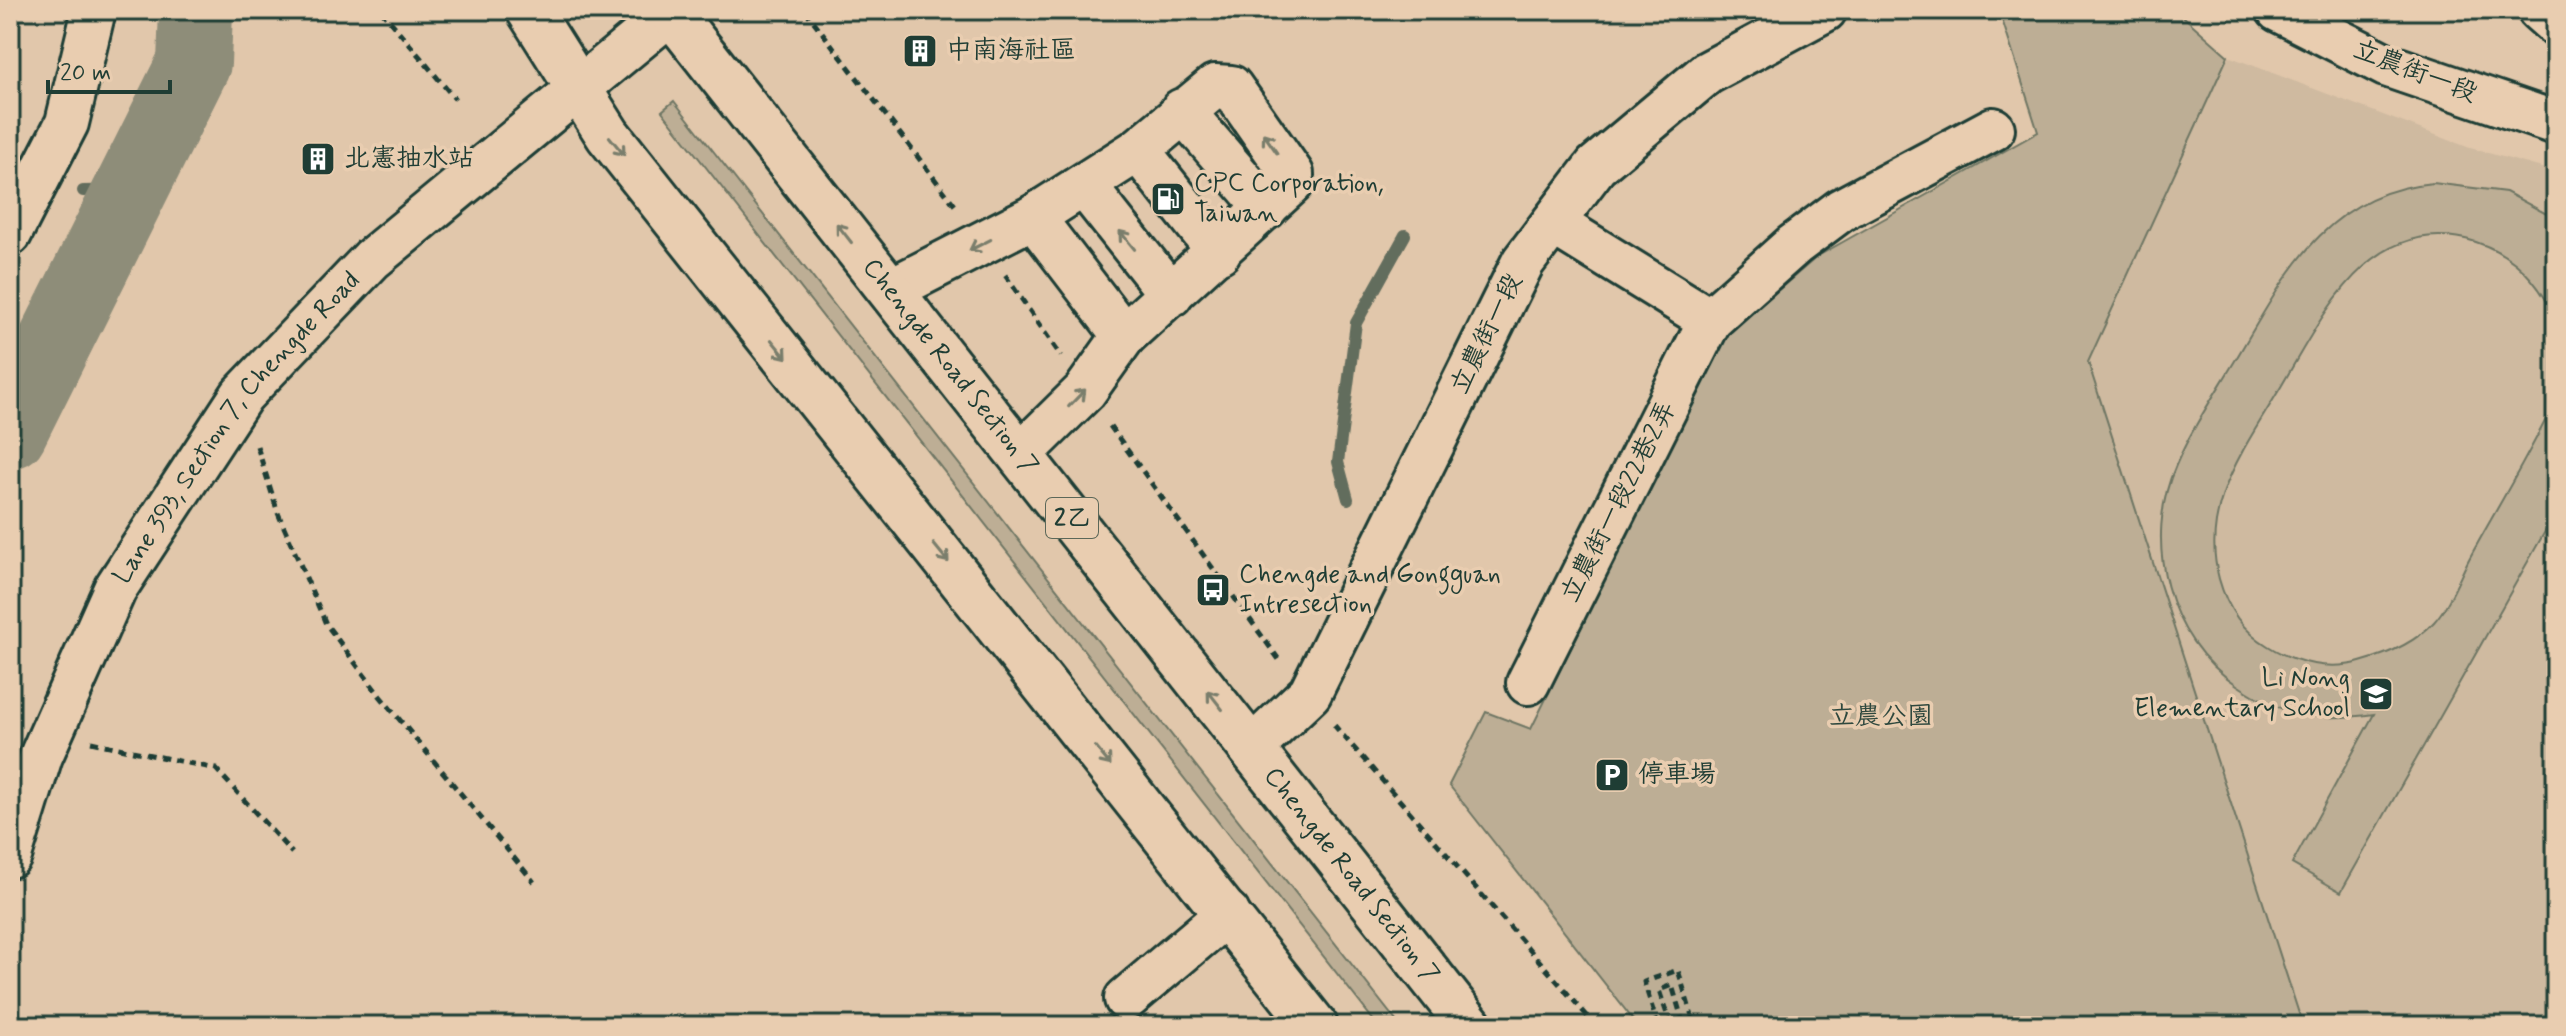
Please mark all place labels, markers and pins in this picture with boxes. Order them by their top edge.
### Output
building icon: 中南海社區 [901,32,939,70]
place label: 中南海社區 [946,34,1076,68]
building icon: 北憲抽水站 [299,140,337,178]
place label: 北憲抽水站 [344,142,474,176]
place label: CPC Corporation, Taiwan [1194,167,1384,231]
fuel station icon: CPC Corporation, Taiwan [1149,180,1187,218]
place label: Chengde and Gongguan Intresection [1239,558,1501,622]
bus stop icon: Chengde and Gongguan Intresection [1194,571,1232,609]
place label: Li Nong Elementary School [2134,662,2350,726]
school or university icon: Li Nong Elementary School [2357,675,2395,713]
parking icon: 停車場 [1593,756,1631,794]
place label: 停車場 [1638,758,1716,792]

